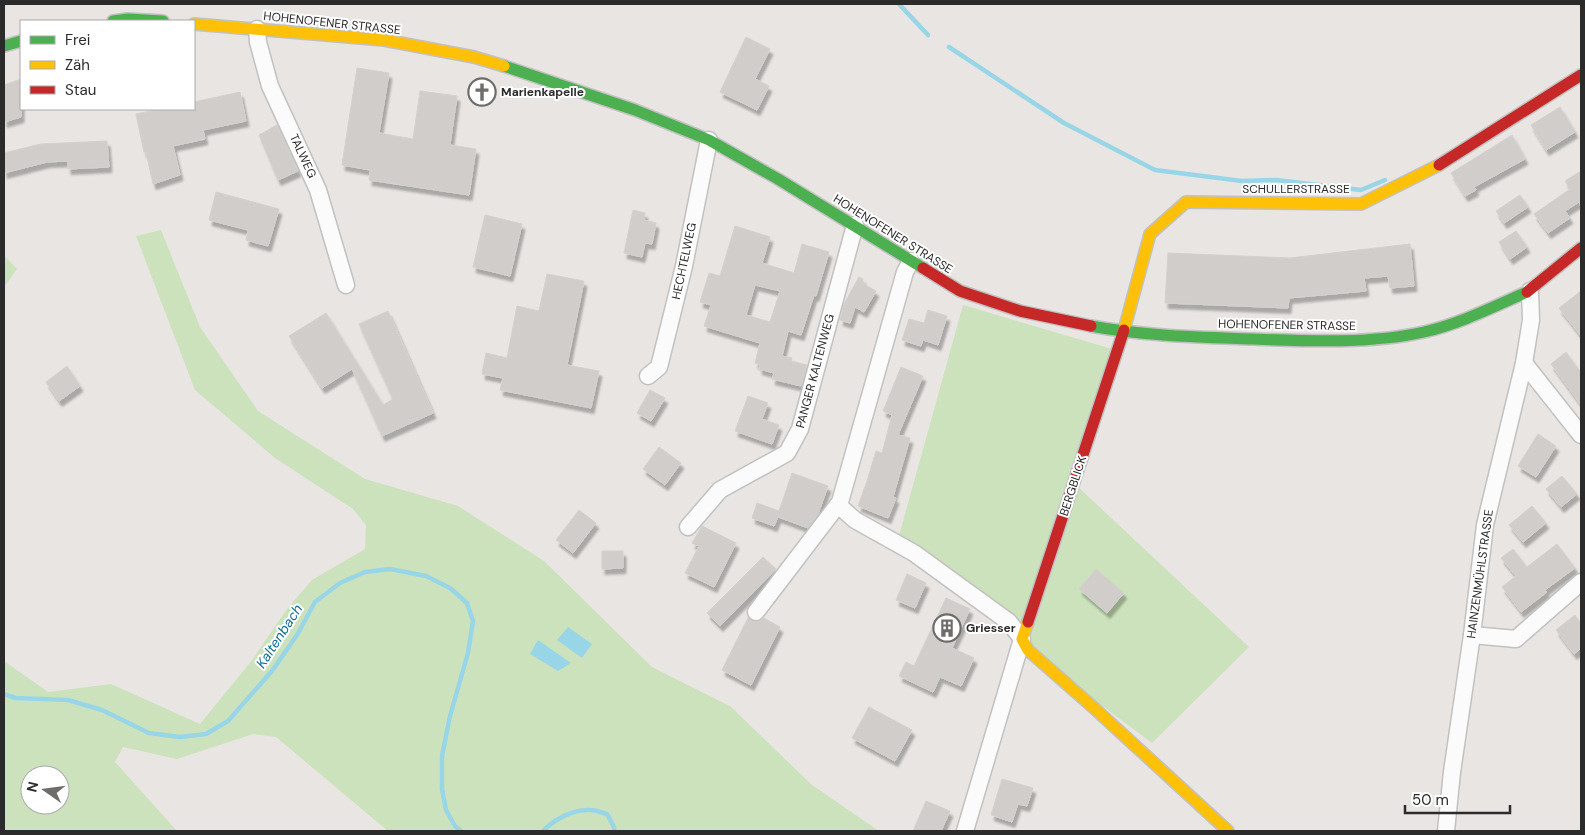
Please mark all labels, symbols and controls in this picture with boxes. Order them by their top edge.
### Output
street label: HOHENOFENER STRASSE [263,8,402,38]
legend [20,20,195,110]
text: Frei [65,30,90,50]
text: Zäh [65,55,90,75]
church icon: Marienkapelle [467,77,497,107]
text: Stau [65,80,96,100]
place label: Marienkapelle [501,84,584,100]
street label: TALWEG [286,131,320,181]
street label: SCHULLERSTRASSE [1242,181,1350,197]
street label: HOHENOFENER STRASSE [830,191,956,277]
street label: HECHTELWEG [668,221,700,301]
street label: PANGER KALTENWEG [792,312,838,430]
street label: HOHENOFENER STRASSE [1218,316,1356,334]
street label: BERGBLICK [1056,454,1090,518]
street label: HAINZENMÜHLSTRASSE [1463,508,1497,640]
water label: Kaltenbach [252,601,306,671]
building icon: Griesser [932,613,962,643]
place label: Griesser [966,620,1016,636]
north arrow [20,765,70,815]
text: N [22,780,42,794]
scale bar [1405,782,1510,814]
text: 50 m [1412,790,1449,810]

